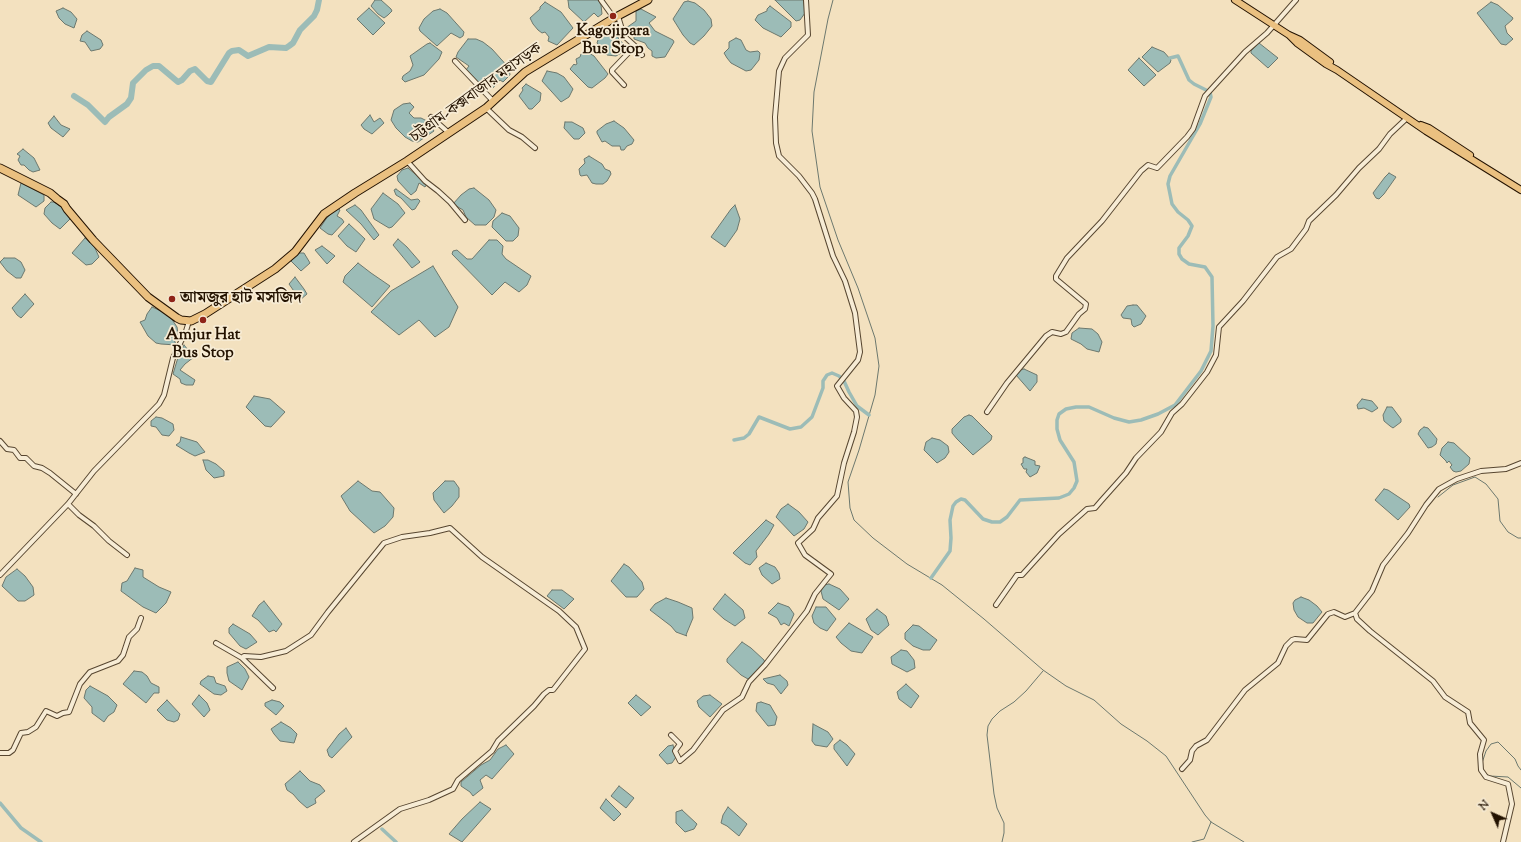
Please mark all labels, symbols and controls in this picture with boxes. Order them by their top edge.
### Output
marker: Kagojipara Bus Stop [608,11,618,21]
place label: Kagojipara Bus Stop [576,22,650,60]
street label: চট্টগ্রাম-কক্সবাজার মহাসড়ক [408,40,546,148]
place label: আমজুর হাট মসজিদ [180,289,302,309]
marker: আমজুর হাট মসজিদ [167,294,177,304]
marker: Amjur Hat Bus Stop [198,315,208,325]
place label: Amjur Hat Bus Stop [166,326,240,364]
north arrow [1473,794,1513,834]
text: N [1476,797,1493,814]

